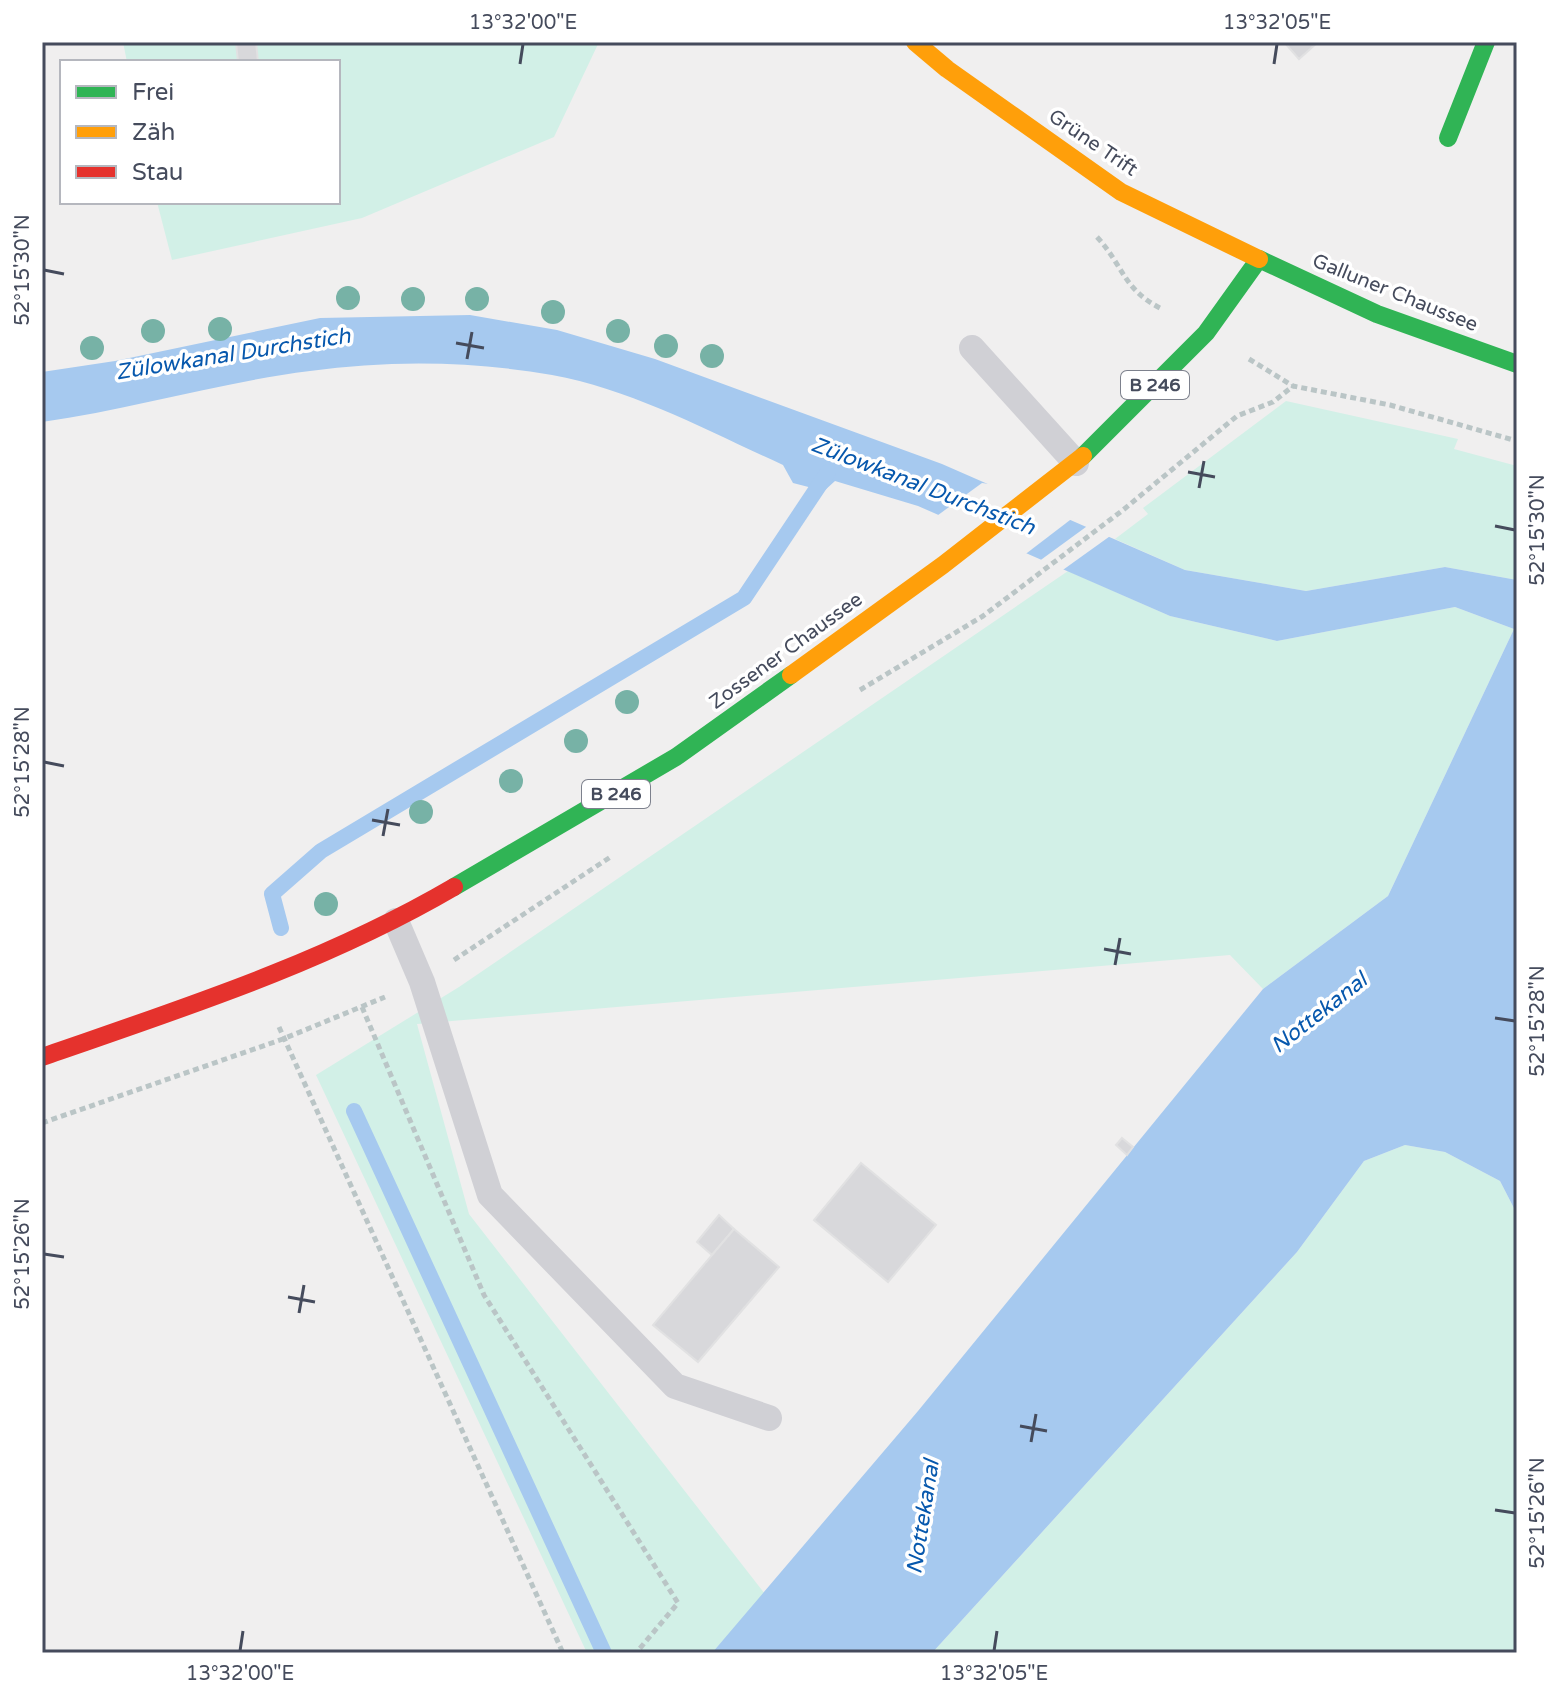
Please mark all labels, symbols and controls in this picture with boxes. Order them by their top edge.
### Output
text: 13°32'00"E [469,11,577,35]
text: 13°32'05"E [1223,11,1331,35]
legend [60,60,340,204]
text: Frei [132,78,174,107]
street label: Grüne Trift [1044,104,1142,182]
text: Zäh [132,118,175,147]
text: Stau [132,158,183,187]
text: 52°15'30"N [11,214,35,326]
street label: Galluner Chaussee [1309,249,1481,337]
water label: Zülowkanal Durchstich [114,323,353,385]
road number: B 246 [1121,371,1189,399]
water label: Zülowkanal Durchstich [808,431,1039,541]
text: 52°15'30"N [1526,474,1550,586]
street label: Zossener Chaussee [705,587,867,715]
text: 52°15'28"N [11,706,35,818]
road number: B 246 [582,780,650,808]
text: 52°15'28"N [1526,965,1550,1077]
water label: Nottekanal [1266,966,1374,1059]
text: 52°15'26"N [11,1198,35,1310]
water label: Nottekanal [901,1456,945,1576]
text: 52°15'26"N [1526,1457,1550,1569]
text: 13°32'00"E [186,1662,294,1686]
text: 13°32'05"E [940,1662,1048,1686]

